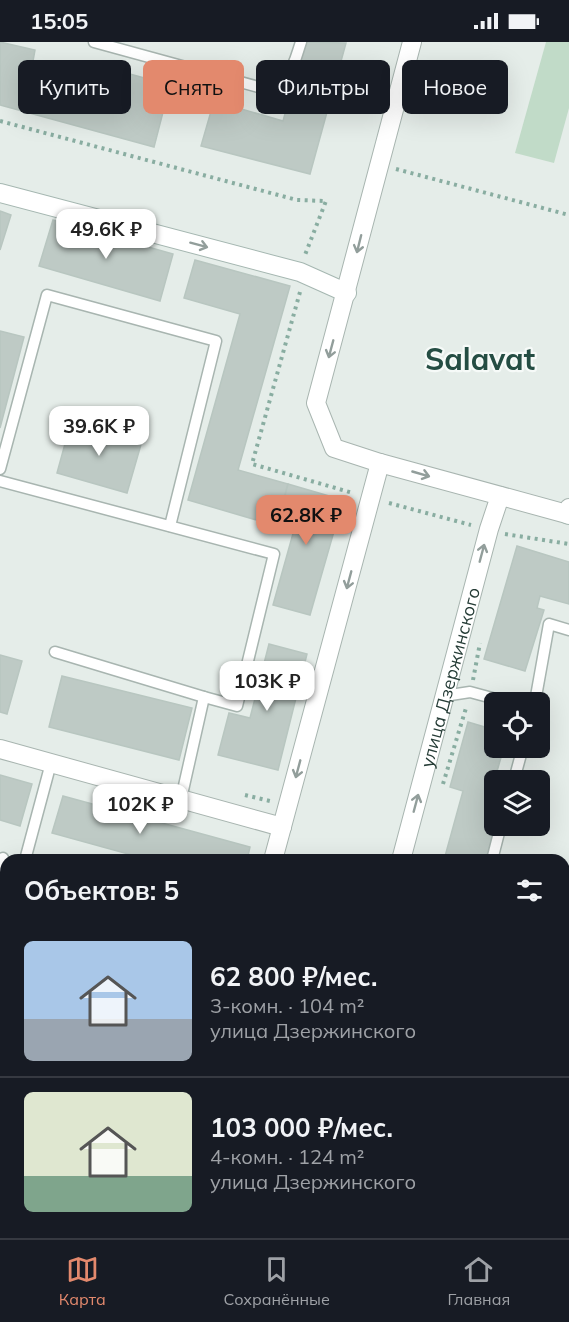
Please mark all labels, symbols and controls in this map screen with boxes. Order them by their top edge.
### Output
text: 15:05 [30,7,88,35]
chip: Купить [18,60,131,114]
chip: Снять [143,60,244,114]
chip: Фильтры [256,60,390,114]
chip: Новое [402,60,508,114]
pin: 49.6K ₽ [51,209,161,260]
text: 49.6K ₽ [70,216,142,241]
one-way arrow [352,234,364,253]
one-way arrow [189,240,208,251]
one-way arrow [325,339,336,358]
district label: Salavat [425,340,535,378]
pin: 39.6K ₽ [44,406,154,457]
text: 39.6K ₽ [63,413,135,438]
one-way arrow [411,469,430,480]
pin: 62.8K ₽ [251,495,361,546]
text: 62.8K ₽ [270,502,342,527]
one-way arrow [477,544,489,563]
one-way arrow [343,571,354,590]
street label: улица Дзержинского [415,585,485,770]
pin: 103K ₽ [218,661,316,712]
text: 103K ₽ [234,668,300,693]
map controls [484,692,550,836]
button: locate [484,692,550,758]
one-way arrow [291,759,303,778]
button: layers [484,770,550,836]
pin: 102K ₽ [91,784,189,835]
text: 102K ₽ [107,791,173,816]
one-way arrow [411,794,423,813]
text: Объектов: 5 [24,874,179,907]
icon: filters [513,874,546,907]
text: 62 800 ₽/мес. [210,960,377,993]
icon: home [72,965,144,1037]
text: 3-комн. · 104 m² [210,993,364,1018]
text: улица Дзержинского [210,1018,416,1043]
text: 103 000 ₽/мес. [210,1111,393,1144]
icon: home [72,1116,144,1188]
text: 4-комн. · 124 m² [210,1144,364,1169]
text: улица Дзержинского [210,1169,416,1194]
tab: Карта [59,1253,106,1309]
tab: Сохранённые [223,1253,330,1309]
tab: Главная [447,1253,510,1309]

